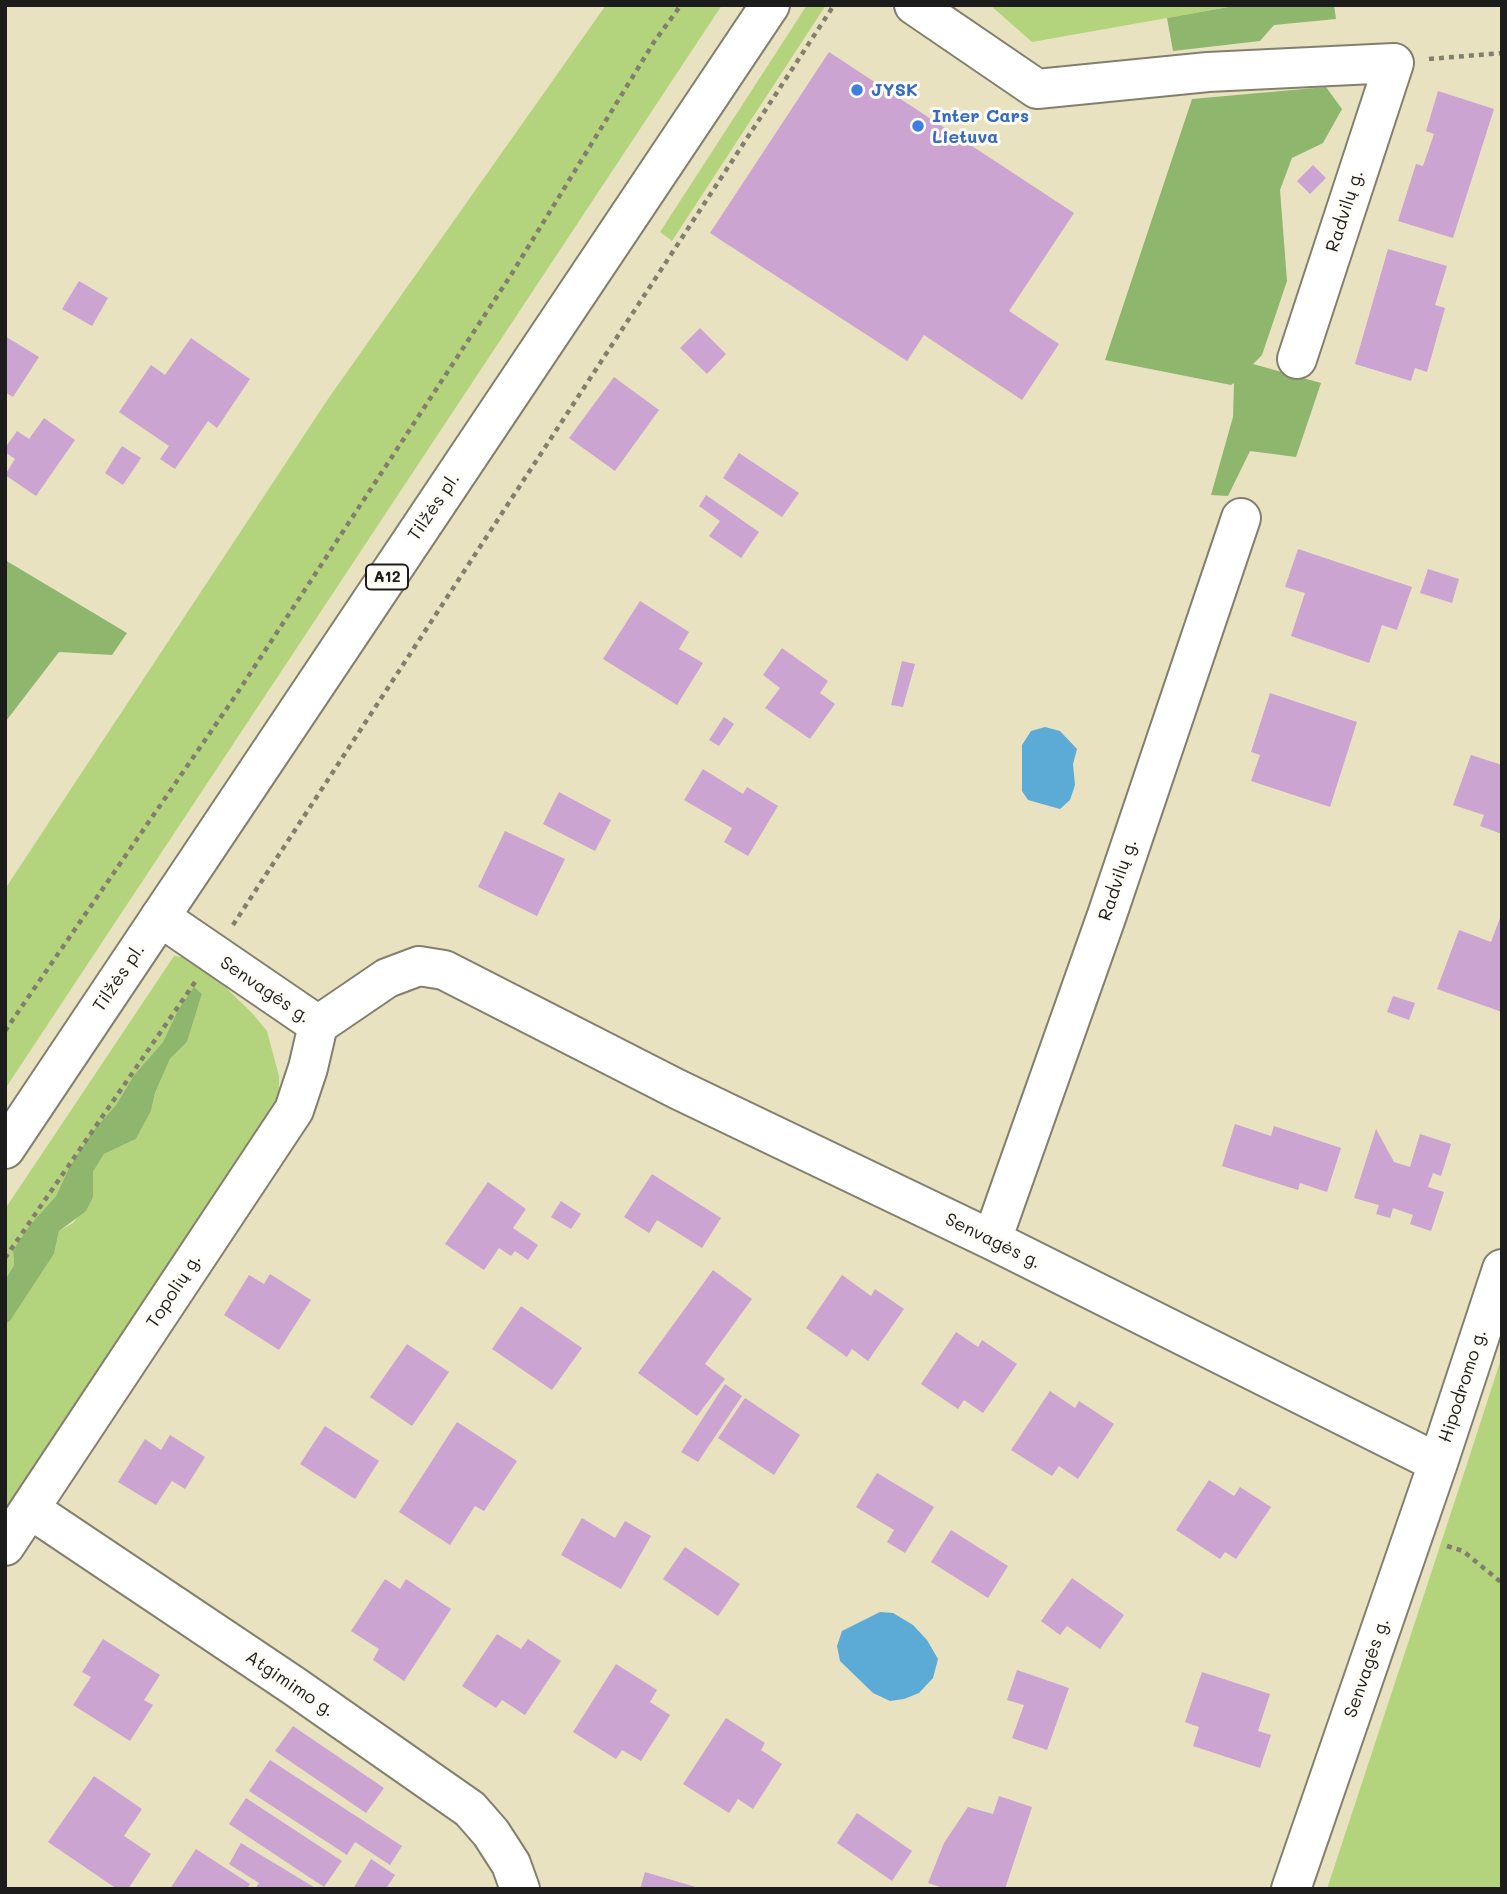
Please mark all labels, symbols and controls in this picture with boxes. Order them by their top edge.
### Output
place label: JYSK [871,79,918,101]
marker: JYSK [849,82,865,98]
place label: Inter Cars Lietuva [932,105,1029,148]
marker: Inter Cars Lietuva [910,118,926,134]
street label: Radvilų g. [1322,167,1368,255]
street label: Tilžės pl. [404,469,464,545]
road number: A12 [366,564,408,590]
street label: Radvilų g. [1094,836,1142,924]
street label: Tilžės pl. [89,940,149,1016]
street label: Senvagės g. [216,952,314,1028]
street label: Senvagės g. [941,1208,1045,1274]
street label: Topolių g. [142,1250,206,1332]
street label: Hipodromo g. [1435,1327,1491,1445]
street label: Senvagės g. [1340,1615,1394,1721]
street label: Atgimimo g. [241,1646,339,1722]

